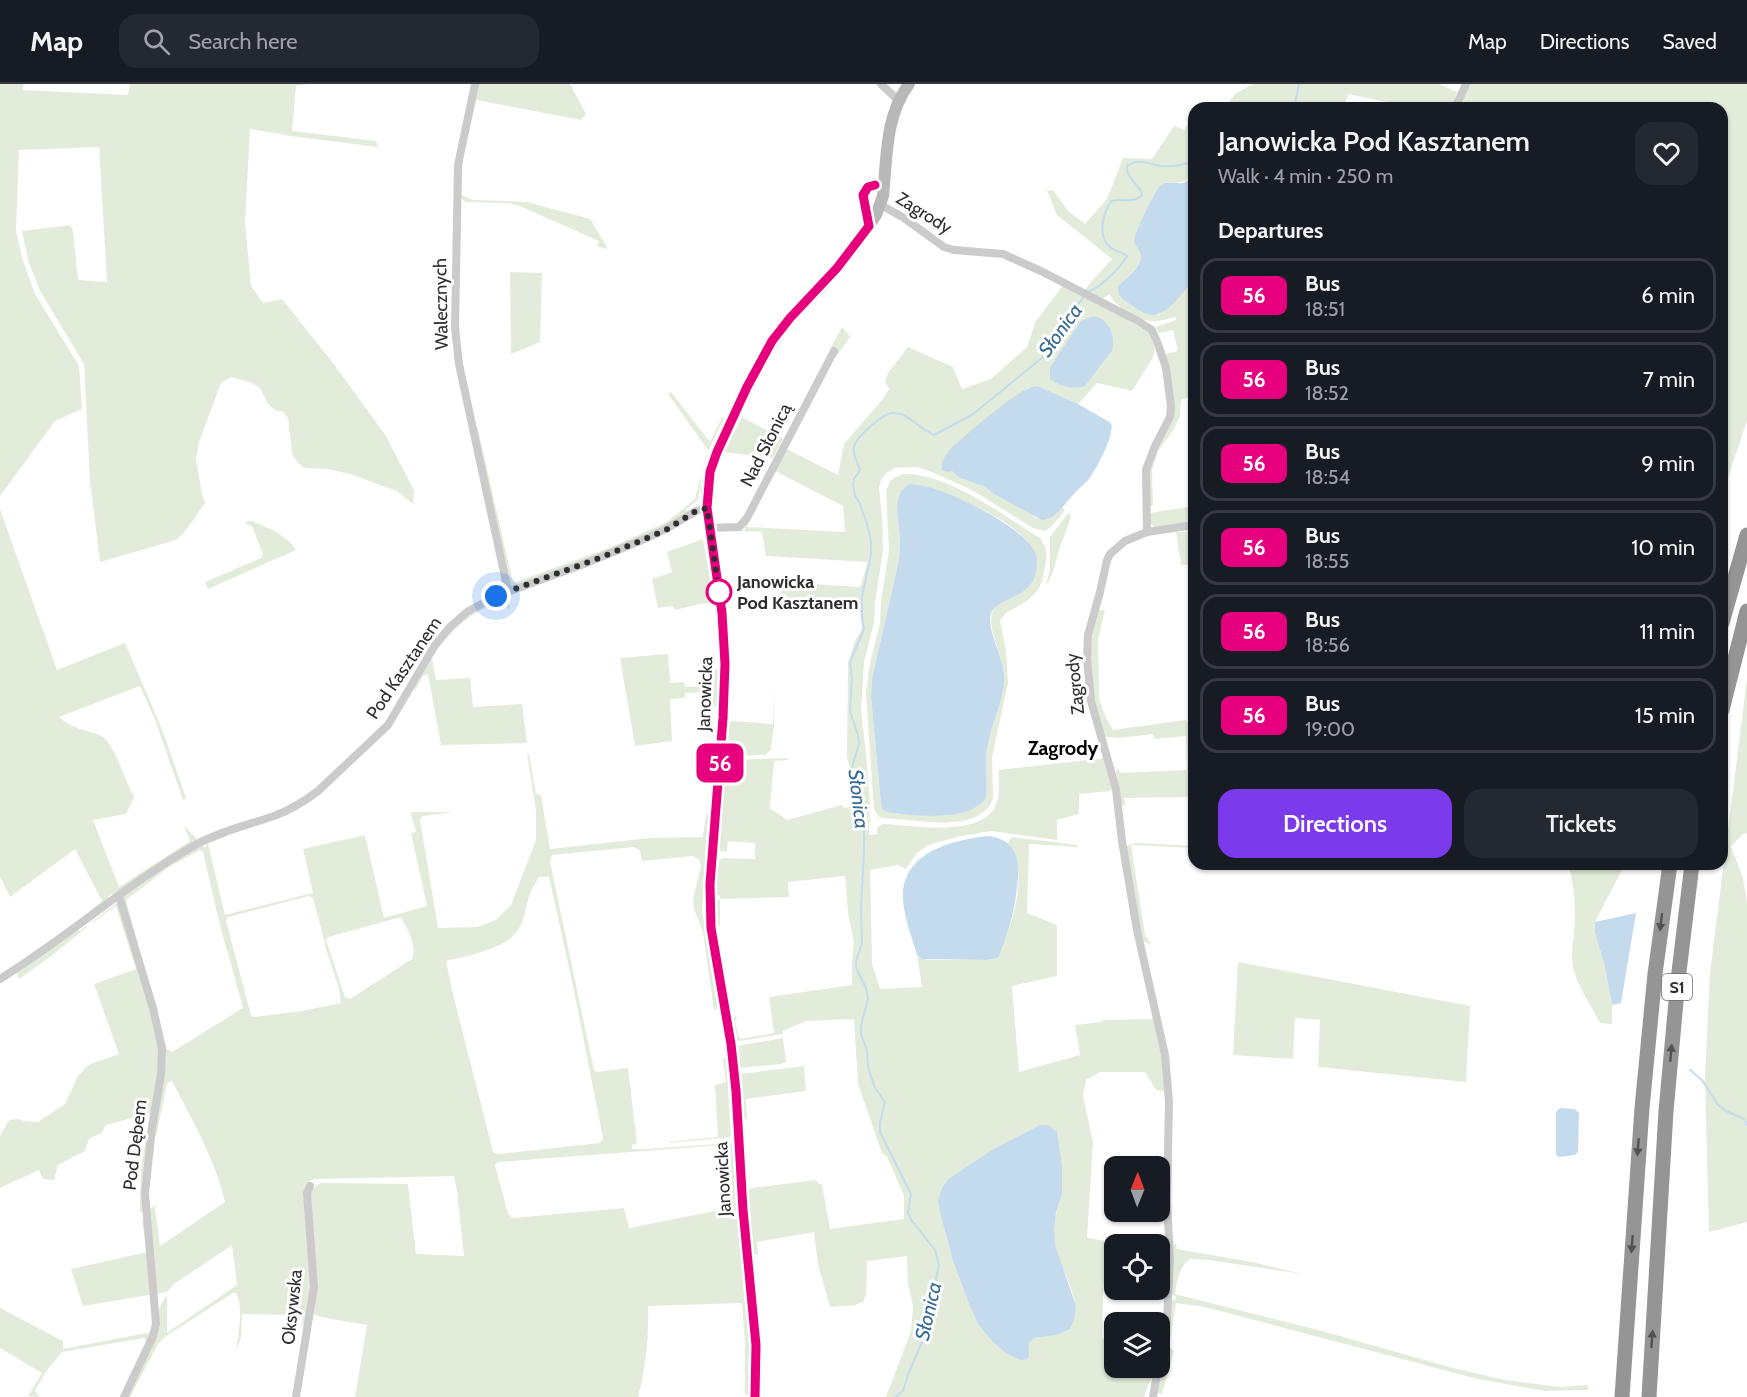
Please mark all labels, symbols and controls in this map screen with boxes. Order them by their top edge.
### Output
search box [119,14,539,68]
text: Map [30,24,83,58]
icon: search [140,25,173,58]
text: Search here [188,28,297,55]
text: Map [1468,29,1507,54]
text: Directions [1540,29,1629,54]
text: Saved [1662,29,1717,54]
button: heart [1635,122,1698,185]
text: Janowicka Pod Kasztanem [1218,124,1530,158]
text: Walk · 4 min · 250 m [1218,164,1393,188]
street label: Zagrody [892,187,956,239]
text: Departures [1218,217,1323,244]
street label: Walecznych [429,258,453,350]
text: Bus [1305,270,1340,297]
text: 6 min [1641,282,1695,309]
text: 56 [1242,283,1266,308]
text: 18:51 [1305,297,1345,321]
water label: Słonica [1033,299,1087,361]
text: Bus [1305,354,1340,381]
text: 7 min [1643,366,1695,393]
text: 56 [1242,367,1266,392]
text: 18:52 [1305,381,1349,405]
street label: Nad Słonicą [736,399,797,490]
text: Bus [1305,438,1340,465]
text: 9 min [1641,450,1695,477]
text: 56 [1242,451,1266,476]
text: 18:54 [1305,465,1350,489]
text: Bus [1305,522,1340,549]
text: 10 min [1631,534,1695,561]
text: 56 [1242,535,1266,560]
text: 18:55 [1305,549,1349,573]
place label: Janowicka Pod Kasztanem [736,571,858,614]
marker: Janowicka Pod Kasztanem [706,579,732,605]
your location [481,581,511,611]
text: Bus [1305,606,1340,633]
street label: Pod Kasztanem [362,613,446,723]
text: 11 min [1639,618,1695,645]
text: 56 [1242,619,1266,644]
text: 18:56 [1305,633,1350,657]
street label: Zagrody [1061,652,1089,716]
street label: Janowicka [693,656,717,733]
text: Bus [1305,690,1340,717]
text: 15 min [1635,702,1695,729]
text: 56 [1242,703,1266,728]
text: 19:00 [1305,717,1355,741]
district label: Zagrody [1028,736,1099,760]
line badge: 56 [693,744,747,782]
text: 56 [708,751,732,776]
water label: Słonica [843,768,875,830]
button: Directions [1218,789,1452,858]
button: Tickets [1464,789,1698,858]
one-way arrow [1657,912,1666,931]
road number: S1 [1662,974,1692,1000]
one-way arrow [1666,1043,1676,1062]
street label: Pod Dębem [119,1098,151,1192]
one-way arrow [1634,1138,1643,1157]
street label: Janowicka [710,1141,736,1218]
north arrow [1104,1156,1170,1222]
map controls [1104,1156,1170,1378]
button: locate [1104,1234,1170,1300]
one-way arrow [1627,1235,1636,1254]
street label: Oksywska [277,1268,307,1346]
water label: Słonica [910,1279,946,1343]
button: layers [1104,1312,1170,1378]
one-way arrow [1647,1329,1657,1348]

